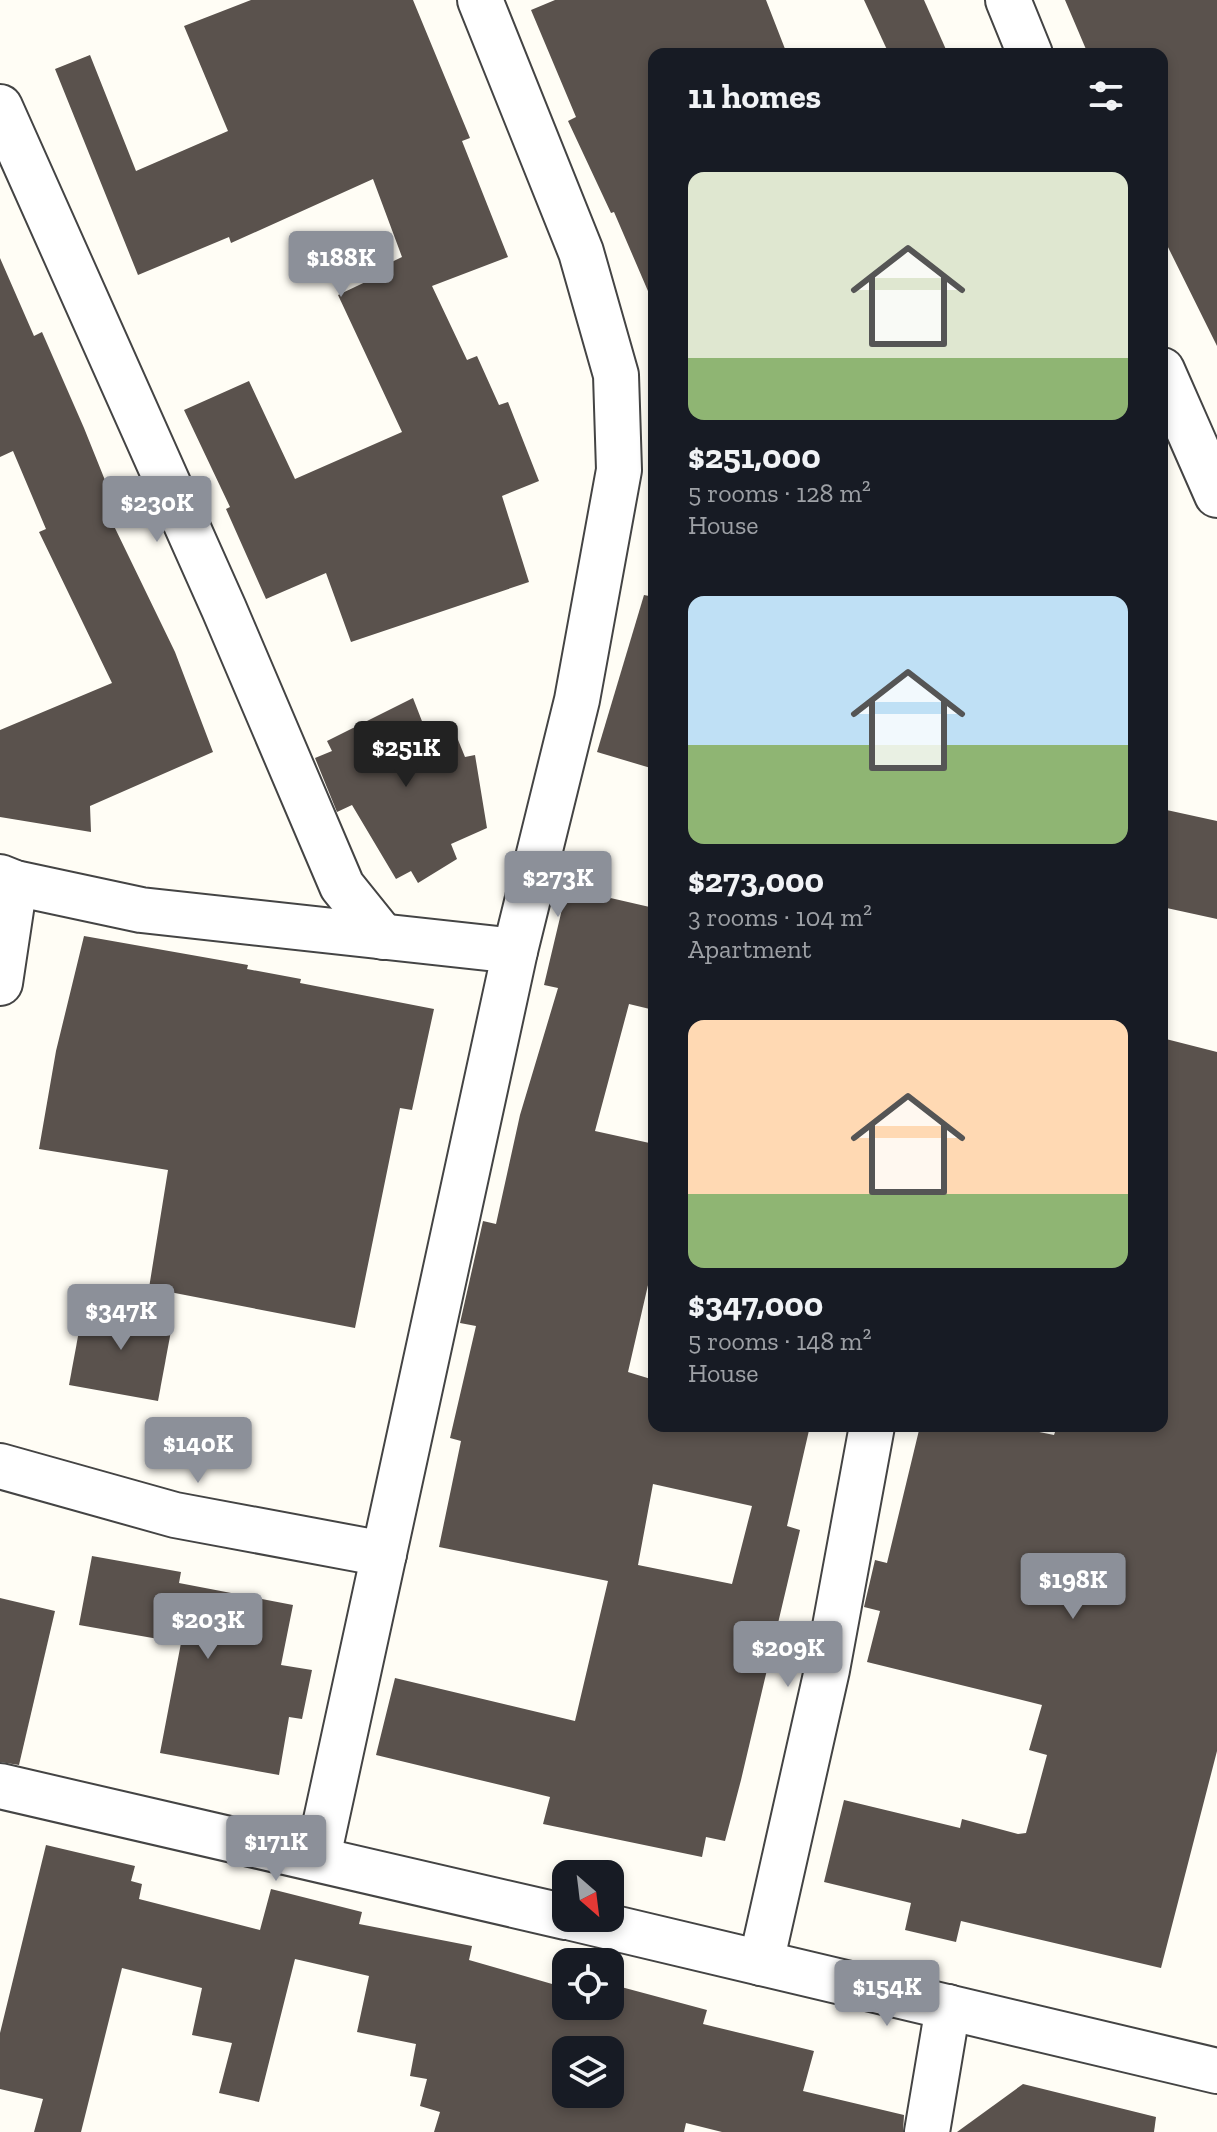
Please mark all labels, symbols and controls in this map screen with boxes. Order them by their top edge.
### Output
icon: filters [1084,74,1128,118]
text: 11 homes [688,76,821,117]
icon: home [836,224,980,368]
pin: $188K [285,231,397,299]
text: $188K [307,241,375,273]
text: $251,000 [688,436,821,477]
pin: $230K [101,476,213,544]
text: 5 rooms · 128 m² [688,477,871,509]
text: $230K [120,486,194,518]
text: House [688,509,759,541]
icon: home [836,648,980,792]
pin: $251K [350,721,462,789]
text: $251K [372,731,440,763]
pin: $273K [502,851,614,919]
text: $273,000 [688,860,824,901]
text: $273K [523,861,593,893]
text: 3 rooms · 104 m² [688,901,872,933]
text: Apartment [688,933,811,965]
icon: home [836,1072,980,1216]
pin: $347K [65,1284,177,1352]
text: $347,000 [688,1284,823,1325]
text: $347K [85,1294,157,1326]
text: 5 rooms · 148 m² [688,1325,872,1357]
text: House [688,1357,759,1389]
pin: $140K [142,1417,254,1485]
text: $140K [163,1427,233,1459]
pin: $198K [1017,1553,1129,1621]
text: $198K [1039,1563,1107,1595]
pin: $203K [152,1593,264,1661]
text: $203K [171,1603,245,1635]
pin: $209K [732,1621,844,1689]
text: $209K [751,1631,825,1663]
pin: $171K [220,1815,332,1883]
text: $171K [244,1825,308,1857]
north arrow [552,1860,624,1932]
map controls [552,1860,624,2108]
button: locate [552,1948,624,2020]
pin: $154K [831,1960,943,2028]
text: $154K [852,1970,922,2002]
button: layers [552,2036,624,2108]

